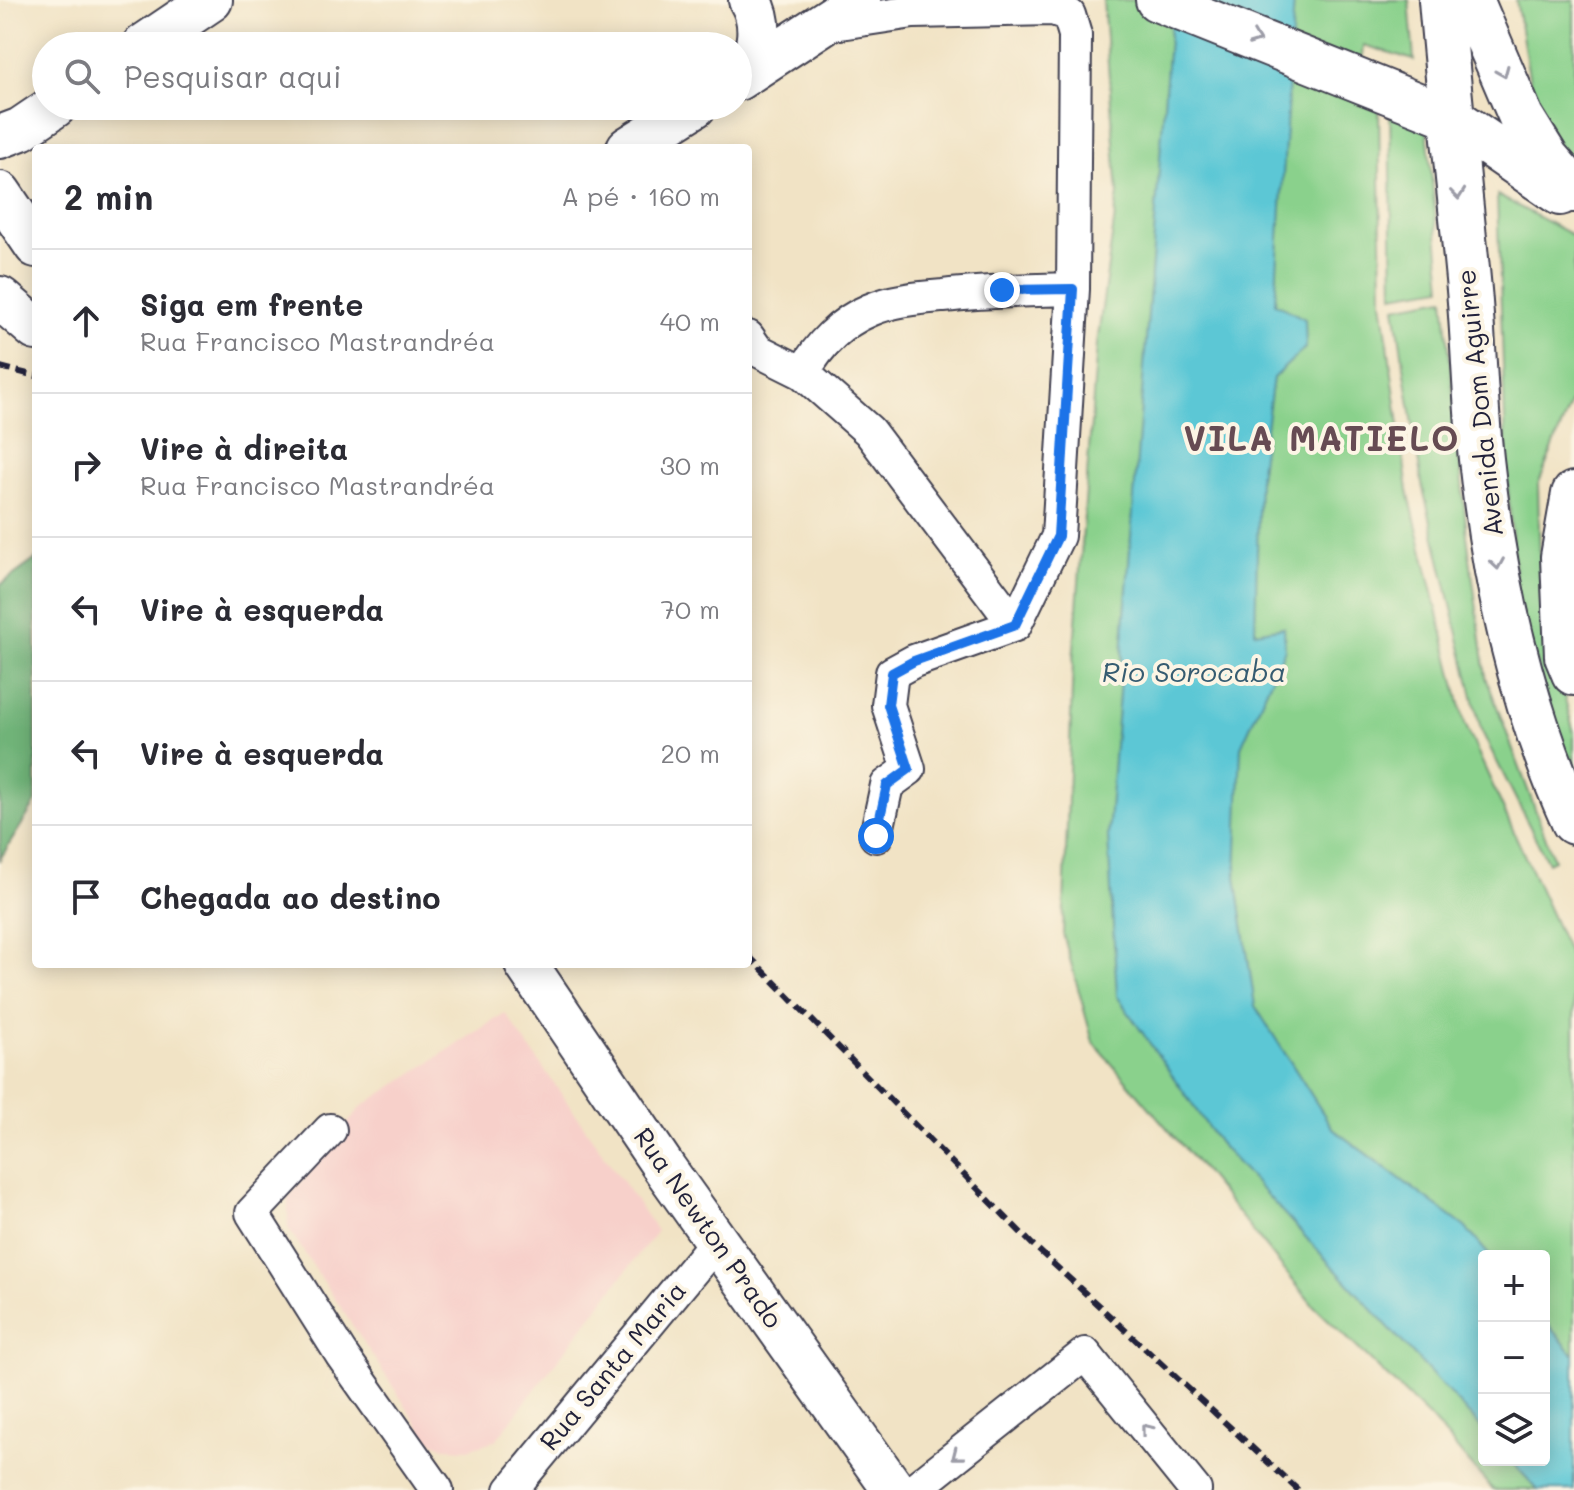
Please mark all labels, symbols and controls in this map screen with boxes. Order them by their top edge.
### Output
one-way arrow [1247,29,1261,46]
search box [32,32,752,120]
icon: search [60,54,104,98]
text: Pesquisar aqui [124,56,342,96]
one-way arrow [1493,63,1509,78]
text: 2 min [64,174,153,219]
text: A pé · 160 m [561,179,720,213]
one-way arrow [1450,188,1467,201]
street label: Avenida Dom Aguirre [1448,268,1510,538]
route end [984,272,1020,308]
text: Siga em frente [140,284,363,324]
icon: ahead [64,299,108,343]
text: 40 m [660,304,720,338]
text: Rua Francisco Mastrandréa [140,324,495,358]
district label: VILA MATIELO [1183,415,1461,460]
text: Vire à direita [140,428,348,468]
icon: right [64,443,108,487]
text: 30 m [660,448,720,482]
text: Rua Francisco Mastrandréa [140,468,495,502]
one-way arrow [1488,557,1505,571]
icon: left [64,587,108,631]
text: Vire à esquerda [140,589,384,629]
text: 70 m [660,592,720,626]
water label: Rio Sorocaba [1102,653,1286,689]
icon: left [64,731,108,775]
text: Vire à esquerda [140,733,384,773]
text: 20 m [660,736,720,770]
route start [858,818,894,854]
icon: arrive [64,875,108,919]
text: Chegada ao destino [140,877,440,917]
street label: Rua Newton Prado [627,1120,791,1334]
map controls [1478,1250,1550,1466]
button: + [1478,1250,1550,1322]
street label: Rua Santa Maria [531,1274,693,1457]
button: − [1478,1322,1550,1394]
button: layers [1478,1394,1550,1466]
one-way arrow [1141,1424,1156,1439]
one-way arrow [951,1446,966,1460]

